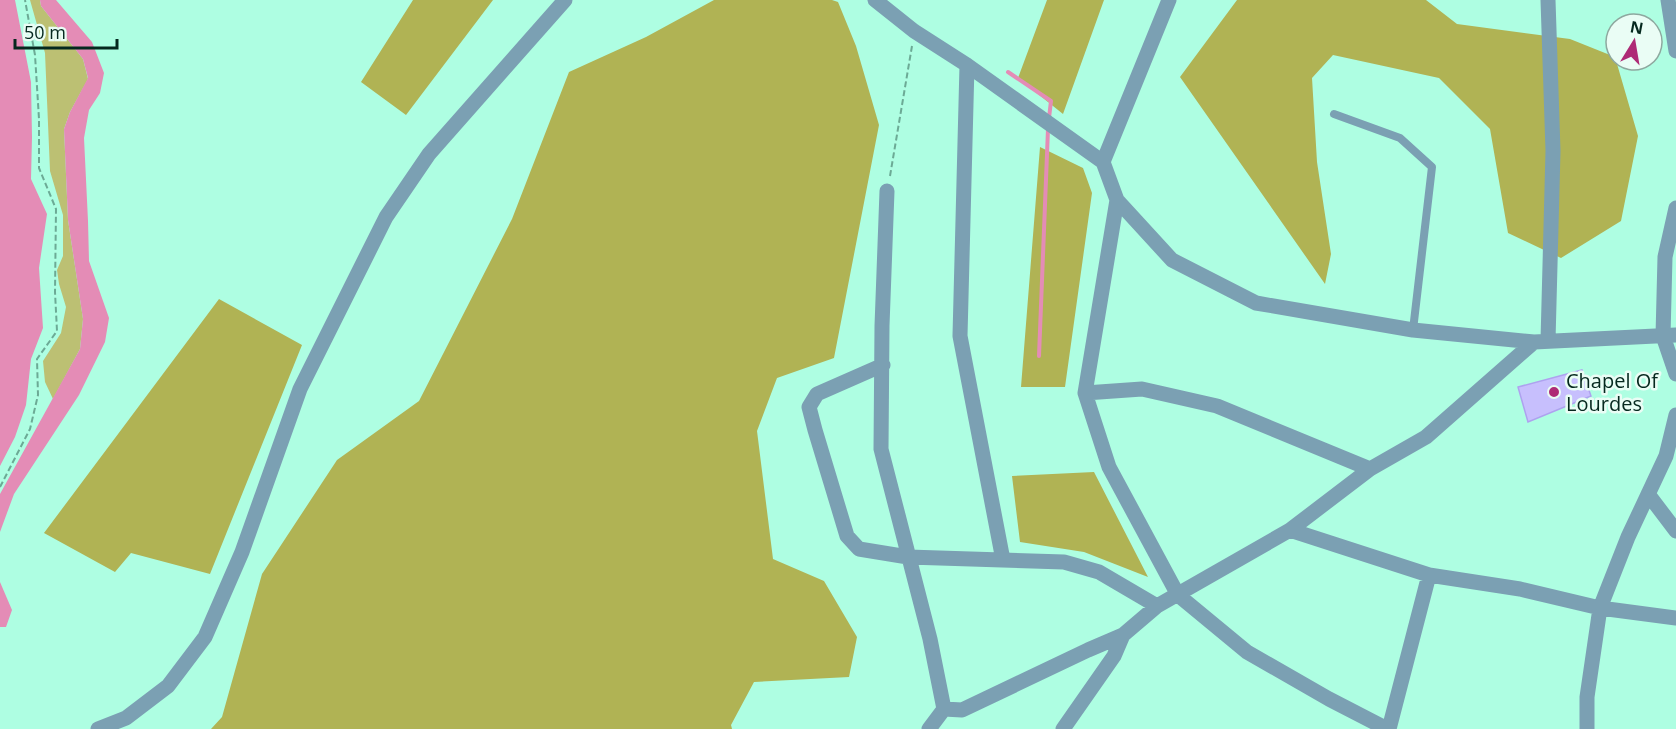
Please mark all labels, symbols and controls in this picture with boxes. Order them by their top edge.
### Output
scale bar [15,12,117,50]
north arrow [1604,12,1664,72]
text: N [1628,15,1645,39]
text: 50 m [24,20,66,44]
place label: Chapel Of Lourdes [1566,367,1659,417]
marker: Chapel Of Lourdes [1547,385,1561,399]

